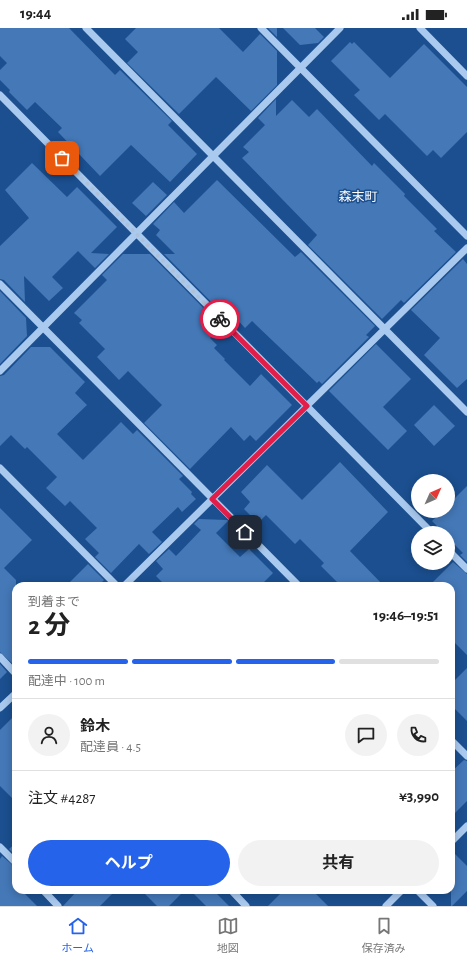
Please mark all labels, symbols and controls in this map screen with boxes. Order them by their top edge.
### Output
text: 19:44 [20,6,51,21]
pin [45,141,79,175]
icon: bag [51,147,73,169]
district label: 森末町 [338,190,378,204]
courier [200,299,240,339]
icon: bike [209,308,231,330]
north arrow [411,474,455,518]
map controls [411,474,455,570]
pin [228,515,262,549]
icon: home [234,521,256,543]
button: layers [411,526,455,570]
text: 到着まで [28,596,80,609]
text: 19:46–19:51 [373,608,439,623]
text: 2 分 [28,613,70,639]
text: 配達中 · 100 m [28,675,105,688]
button: person [28,714,70,756]
button: chat [345,714,387,756]
button: phone [397,714,439,756]
text: 鈴木 [80,719,110,734]
text: 配達員 · 4.5 [80,741,141,754]
text: ¥3,990 [399,789,439,804]
text: 注文 #4287 [28,791,96,806]
button: ヘルプ [28,840,230,886]
button: 共有 [238,840,439,886]
tab: ホーム [61,915,94,955]
tab: 地図 [217,915,239,955]
tab: 保存済み [362,915,406,955]

